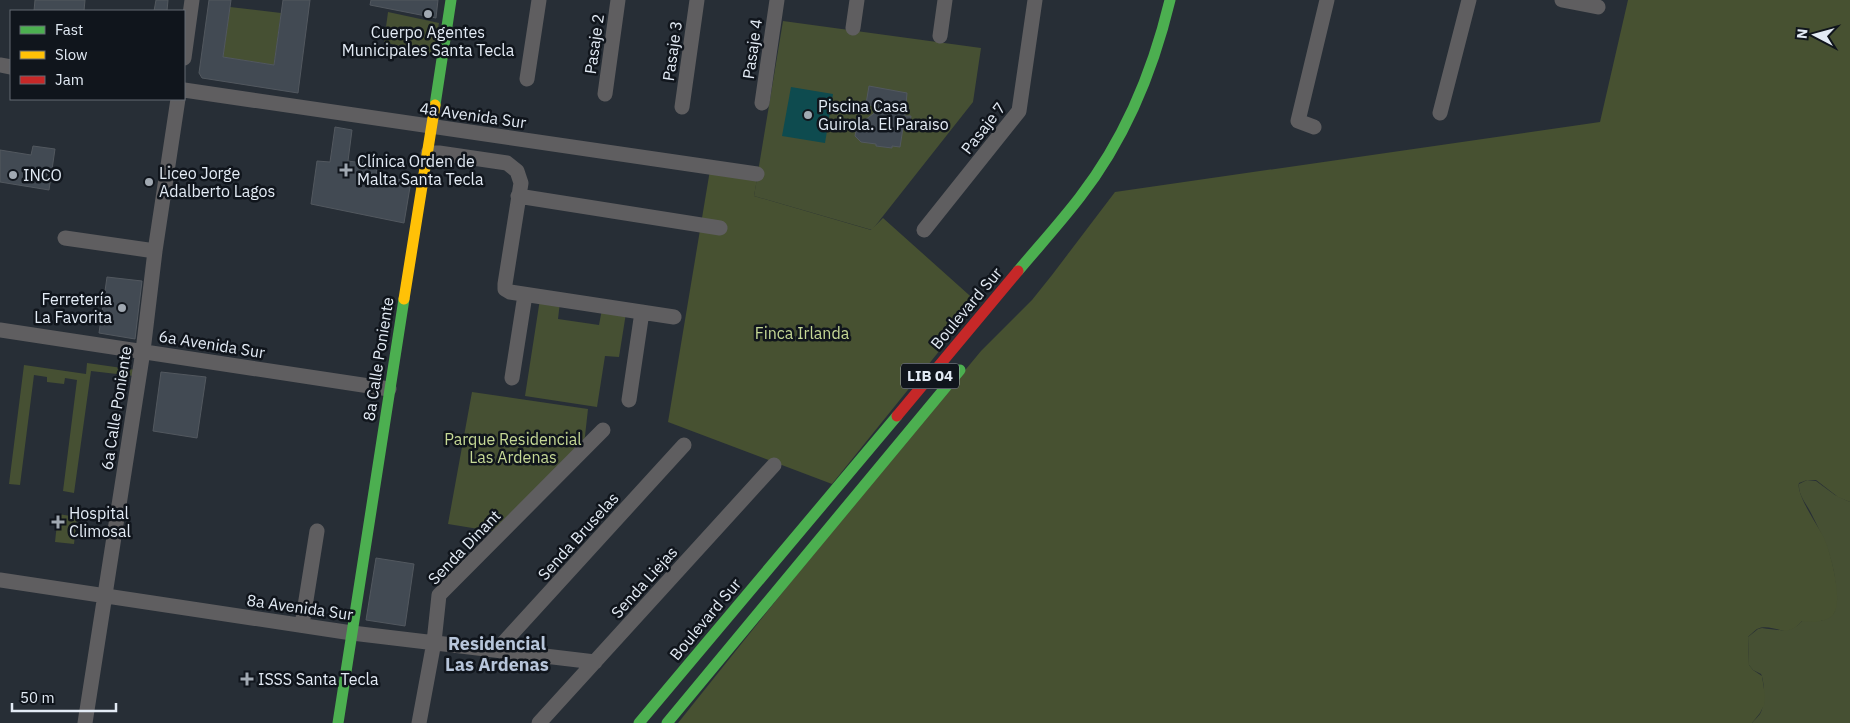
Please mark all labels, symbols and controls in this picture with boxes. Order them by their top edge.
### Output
marker: Cuerpo Agentes Municipales Santa Tecla [422,8,434,20]
legend [10,10,185,100]
north arrow [1790,10,1840,60]
street label: Pasaje 2 [580,13,608,75]
street label: Pasaje 4 [738,18,766,80]
text: Fast [55,20,83,39]
street label: Pasaje 3 [658,20,686,82]
place label: Cuerpo Agentes Municipales Santa Tecla [342,22,515,60]
text: N [1793,28,1812,40]
text: Slow [55,45,88,64]
text: Jam [55,70,84,89]
place label: Piscina Casa Guirola. El Paraiso [818,96,949,134]
street label: 4a Avenida Sur [418,98,528,132]
street label: Pasaje 7 [956,98,1010,158]
marker: Piscina Casa Guirola. El Paraiso [802,109,814,121]
place label: Clínica Orden de Malta Santa Tecla [357,151,484,189]
place label: Liceo Jorge Adalberto Lagos [159,163,275,201]
marker: Clínica Orden de Malta Santa Tecla [339,163,353,177]
place label: INCO [23,165,62,185]
marker: INCO [7,169,19,181]
marker: Liceo Jorge Adalberto Lagos [143,176,155,188]
street label: Boulevard Sur [926,263,1006,353]
place label: Ferretería La Favorita [34,289,112,327]
street label: 8a Calle Poniente [358,295,398,422]
marker: Ferretería La Favorita [116,302,128,314]
park label: Finca Irlanda [755,323,850,343]
street label: 6a Avenida Sur [157,326,267,362]
street label: 6a Calle Poniente [96,344,136,471]
road number: LIB 04 [901,364,959,388]
park label: Parque Residencial Las Ardenas [444,429,582,467]
street label: Senda Bruselas [533,488,623,584]
place label: Hospital Climosal [69,503,131,541]
street label: Senda Dinant [424,506,504,588]
marker: Hospital Climosal [51,515,65,529]
street label: Senda Liejas [606,542,682,622]
street label: Boulevard Sur [665,574,745,664]
street label: 8a Avenida Sur [245,590,355,624]
district label: Residencial Las Ardenas [445,632,549,676]
place label: ISSS Santa Tecla [258,669,379,689]
marker: ISSS Santa Tecla [240,672,254,686]
scale bar [12,680,116,712]
text: 50 m [20,688,55,707]

